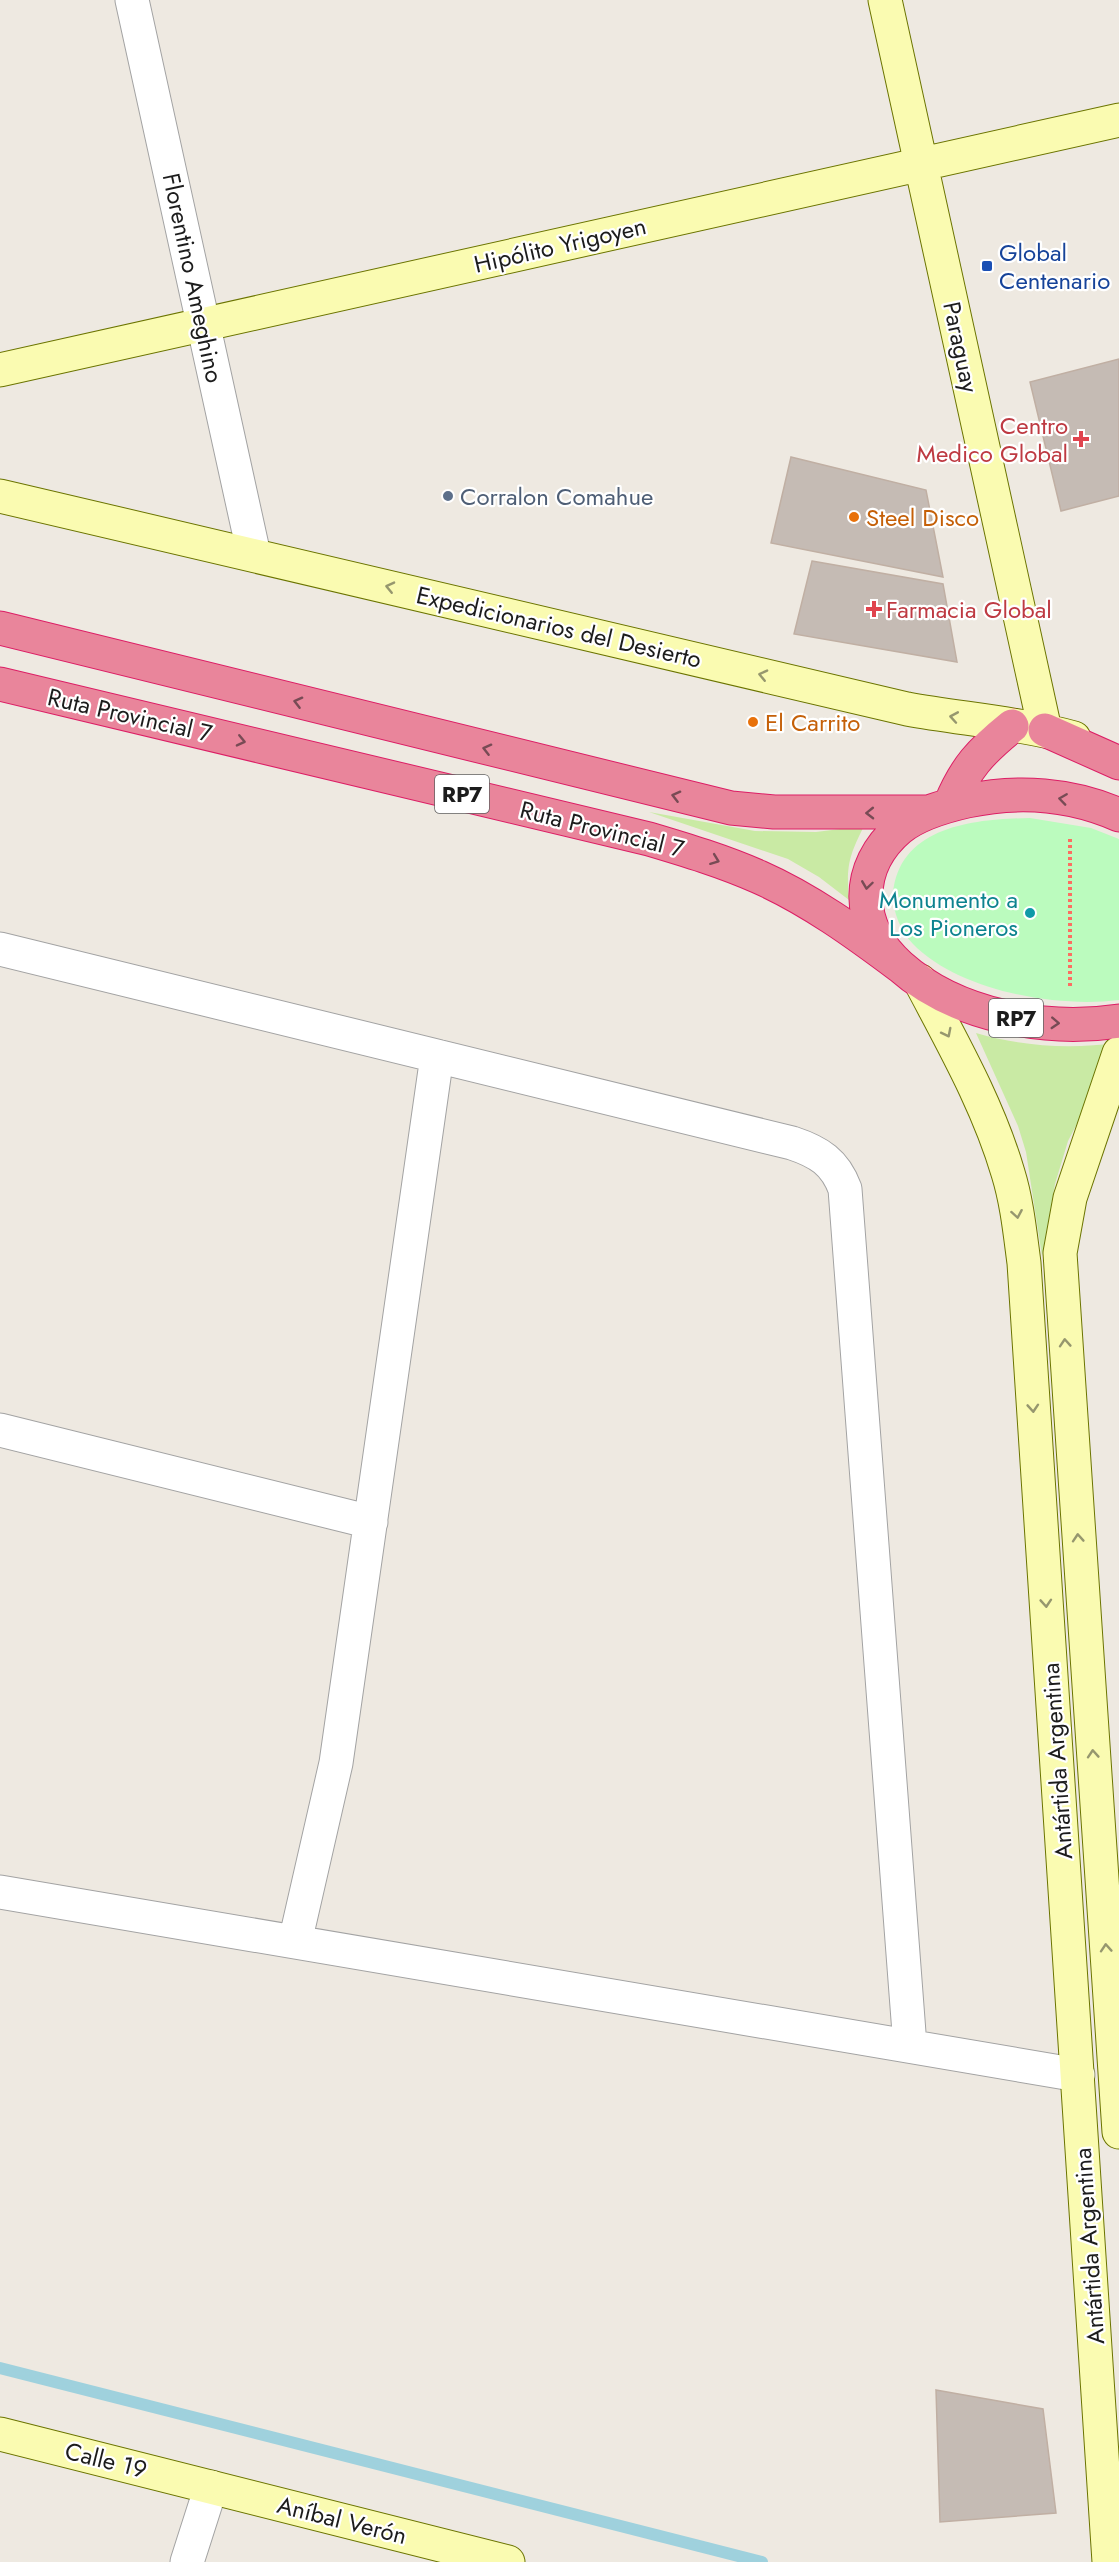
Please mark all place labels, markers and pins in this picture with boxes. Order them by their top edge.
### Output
place label: Global Centenario [999,235,1110,298]
marker: Global Centenario [980,259,994,273]
place label: Centro Medico Global [917,408,1068,471]
marker: Centro Medico Global [1072,430,1090,448]
place label: Corralon Comahue [460,479,653,514]
marker: Corralon Comahue [441,489,455,503]
place label: Steel Disco [866,500,979,535]
marker: Steel Disco [847,510,861,524]
place label: Farmacia Global [886,592,1052,627]
marker: Farmacia Global [867,602,881,616]
place label: El Carrito [765,705,860,740]
marker: El Carrito [746,715,760,729]
place label: Monumento a Los Pioneros [879,882,1018,945]
marker: Monumento a Los Pioneros [1023,906,1037,920]

